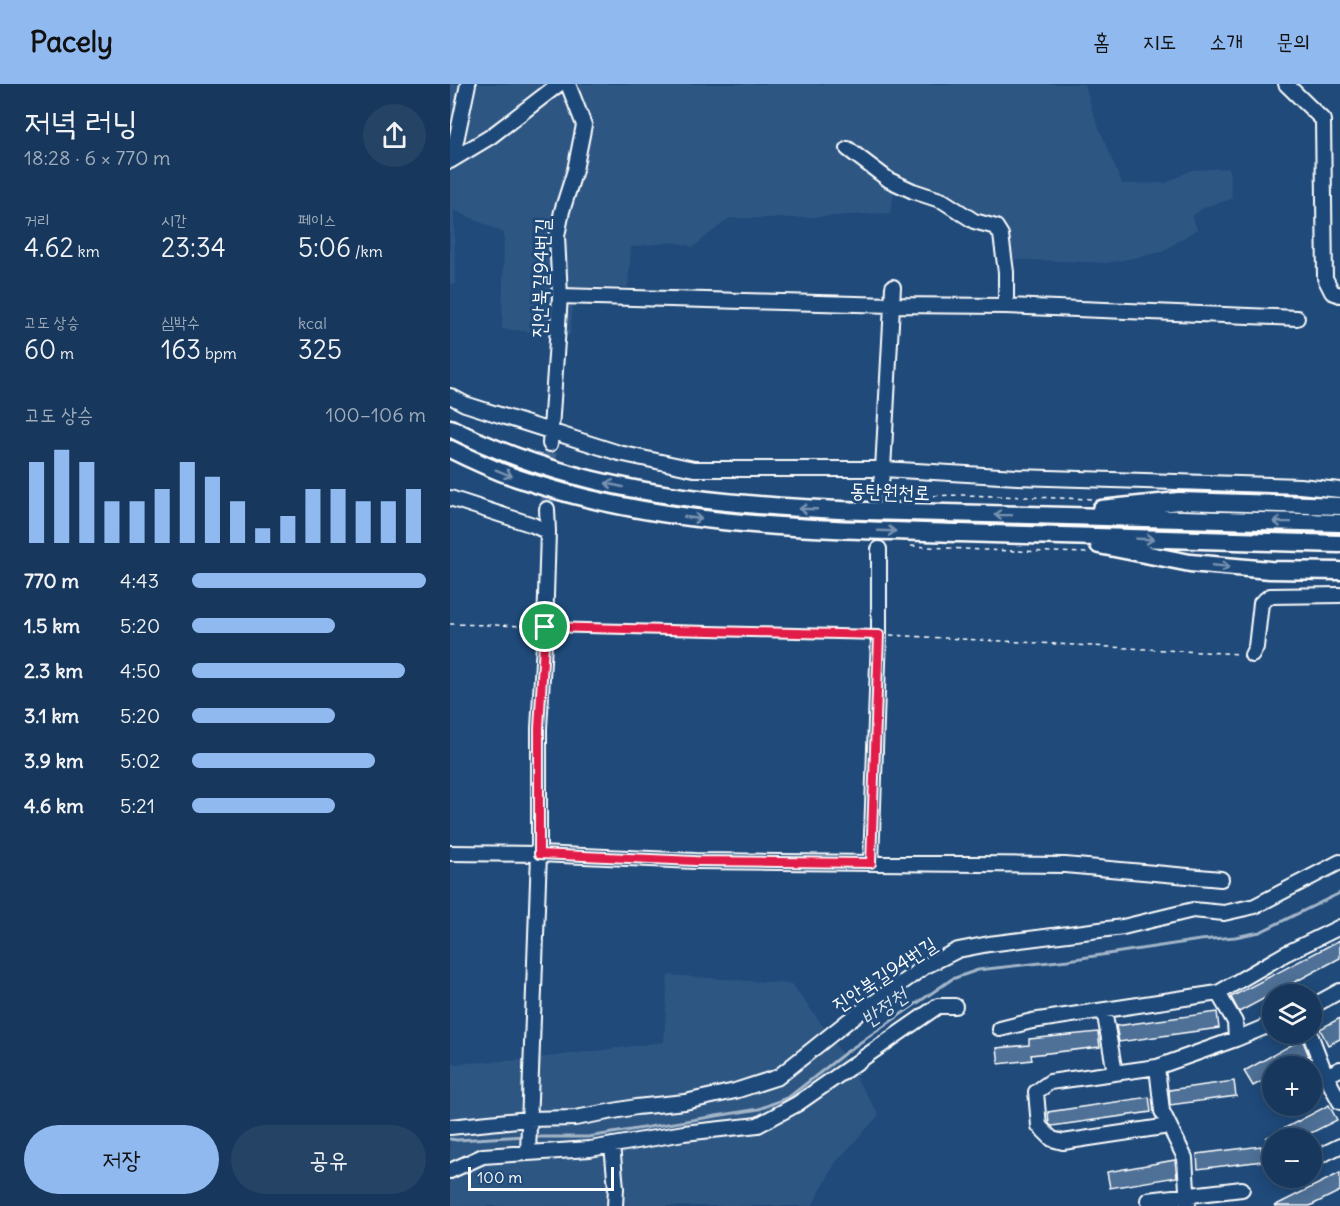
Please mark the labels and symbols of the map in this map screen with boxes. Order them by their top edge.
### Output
street label: 진안북길94번길 [525,218,555,338]
one-way arrow [494,468,512,479]
street label: 동탄원천로 [849,477,931,505]
one-way arrow [605,479,624,491]
one-way arrow [798,503,818,514]
one-way arrow [993,509,1013,521]
one-way arrow [682,513,702,524]
one-way arrow [1272,516,1292,527]
one-way arrow [877,526,897,537]
one-way arrow [1135,533,1155,544]
one-way arrow [1211,561,1231,572]
pin [519,601,570,652]
street label: 진안북길94번길 [827,931,941,1017]
water label: 반정천 [855,980,914,1033]
scale bar [468,1164,614,1192]

